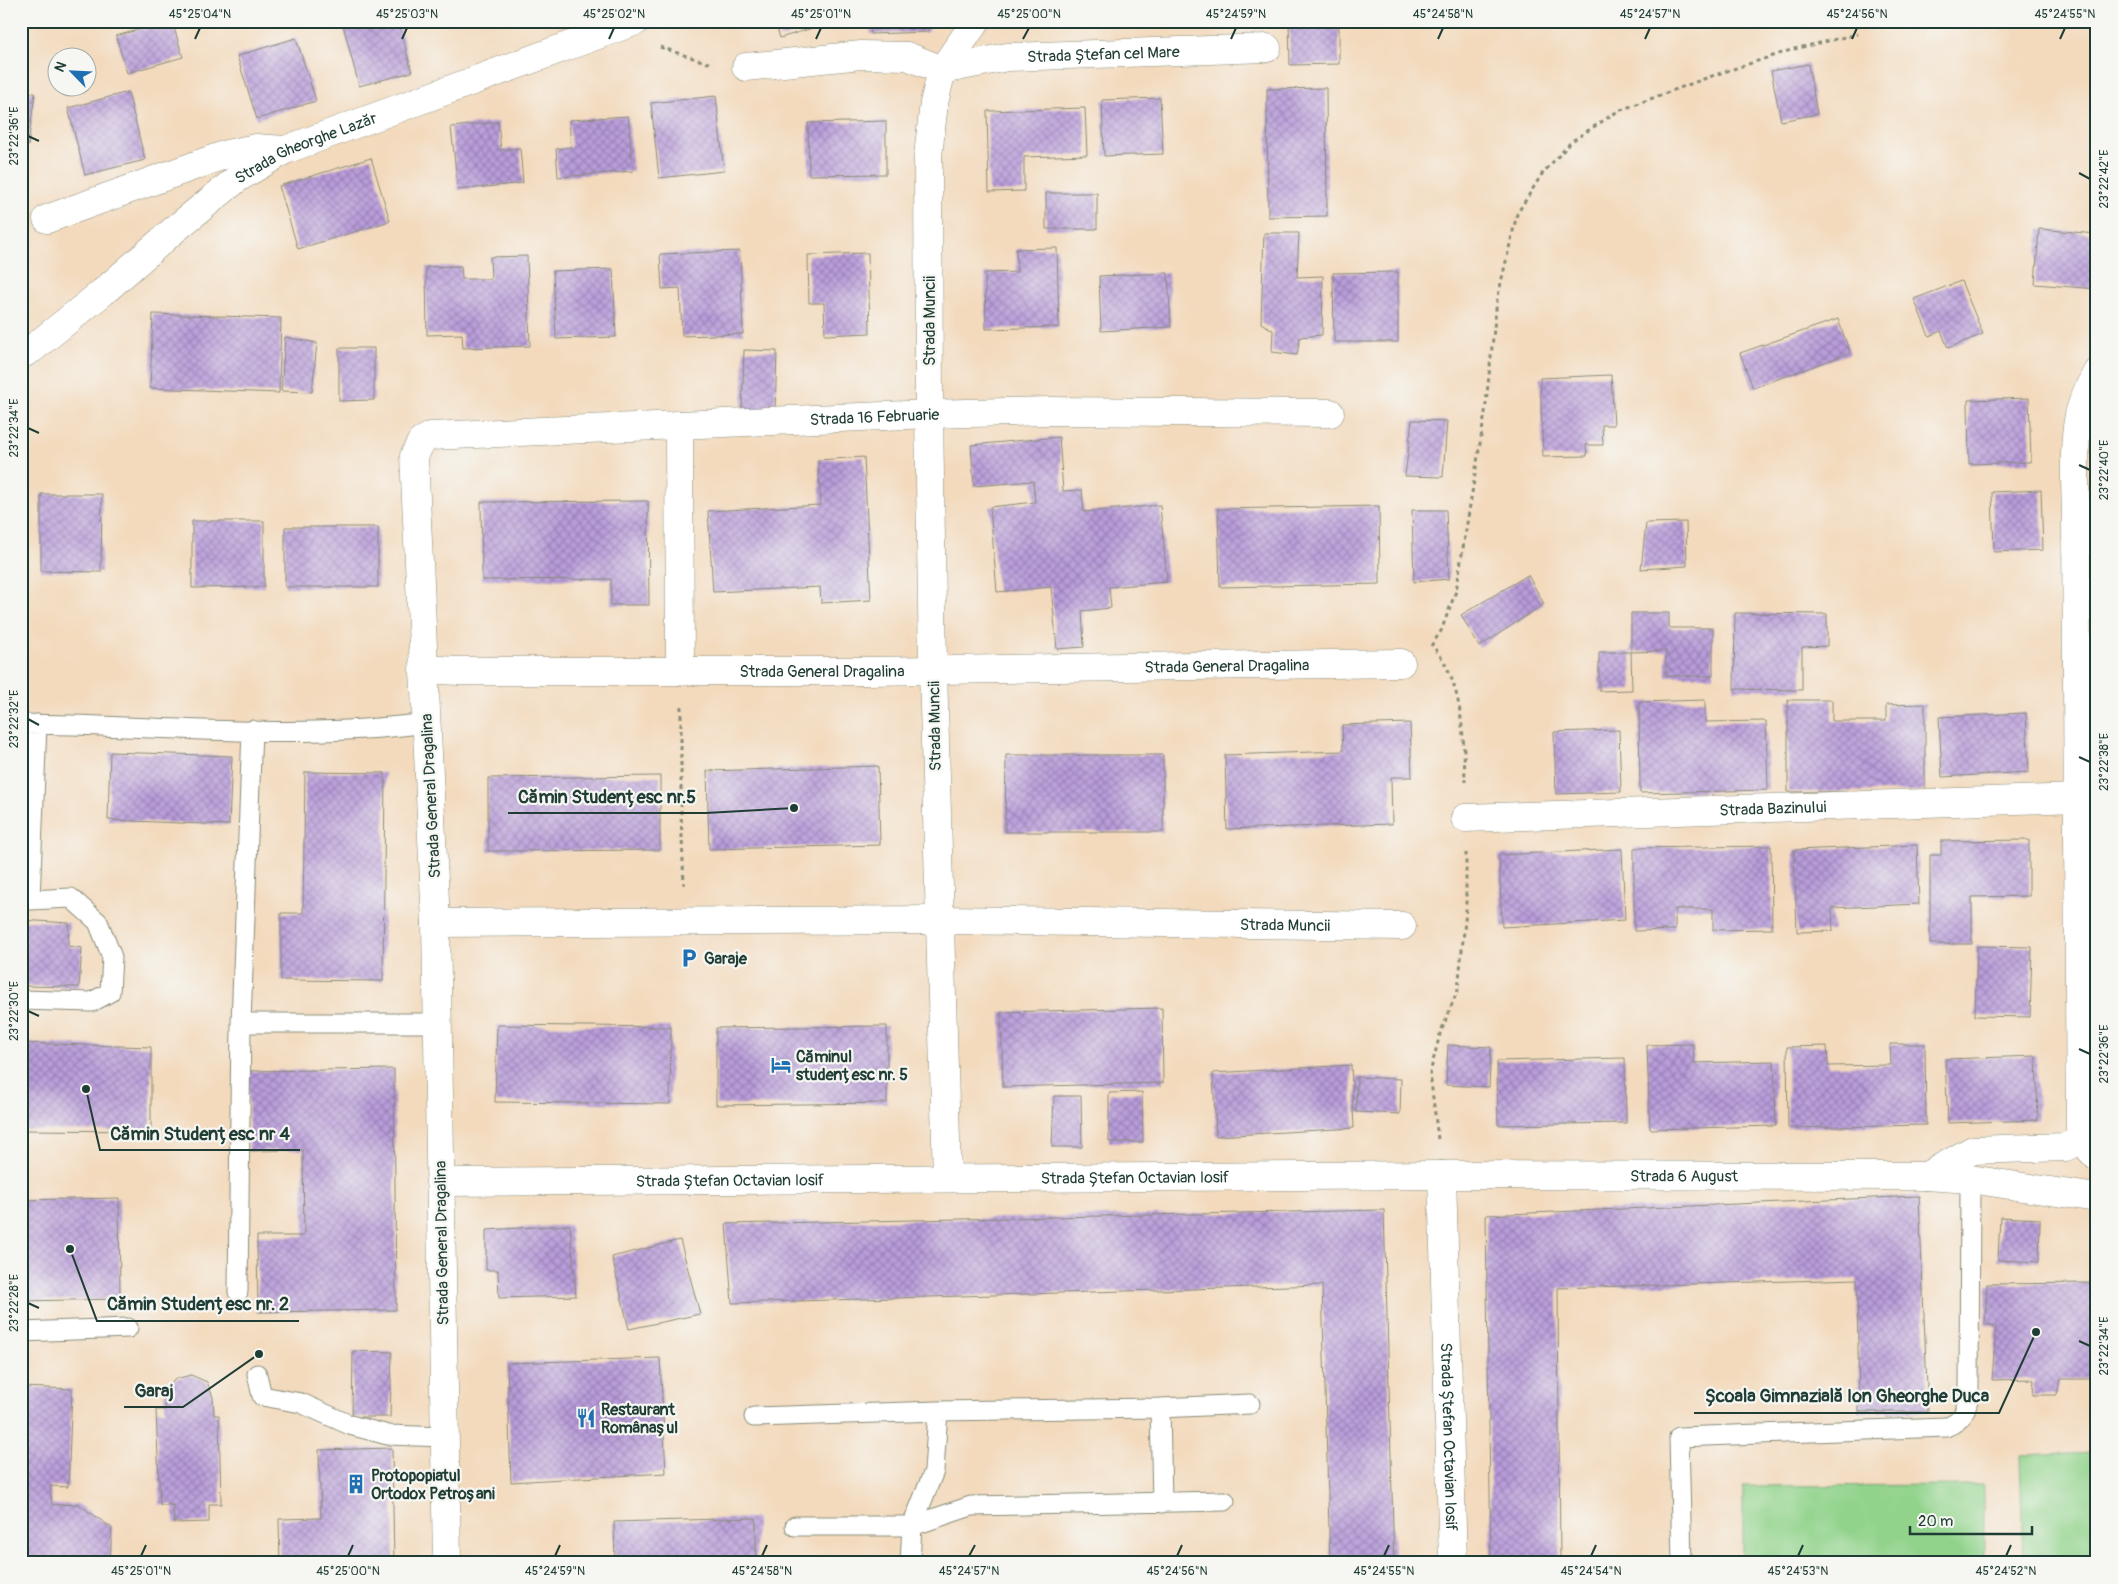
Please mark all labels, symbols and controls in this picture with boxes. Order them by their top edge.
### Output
text: 45°25'04"N [169,7,231,22]
text: 45°25'03"N [376,7,438,22]
text: 45°25'02"N [583,7,645,22]
text: 45°25'01"N [791,7,851,22]
text: 45°25'00"N [997,7,1061,22]
text: 45°24'59"N [1206,7,1266,22]
text: 45°24'58"N [1413,7,1473,22]
text: 45°24'57"N [1620,7,1680,22]
text: 45°24'56"N [1826,7,1888,22]
text: 45°24'55"N [2035,7,2095,22]
street label: Strada Ștefan cel Mare [1027,42,1180,67]
north arrow [48,48,98,98]
text: N [51,59,70,75]
text: 23°22'36"E [7,107,22,165]
street label: Strada Gheorghe Lazăr [231,108,380,189]
text: 23°22'42"E [2097,150,2112,208]
street label: Strada Muncii [920,276,940,366]
text: 23°22'34"E [7,399,22,457]
street label: Strada 16 Februarie [809,405,940,430]
text: 23°22'40"E [2097,440,2112,500]
street label: Strada General Dragalina [1144,655,1310,678]
street label: Strada General Dragalina [739,661,905,682]
street label: Strada Muncii [924,681,946,771]
text: 23°22'32"E [7,690,22,748]
street label: Strada General Dragalina [417,713,445,879]
text: 23°22'38"E [2097,733,2112,791]
callout: Cămin Studențesc nr.5 [508,780,706,813]
text: Cămin Studențesc nr.5 [518,786,696,809]
street label: Strada Bazinului [1719,797,1827,821]
street label: Strada Muncii [1240,915,1330,936]
parking icon: Garaje [678,947,700,969]
place label: Garaje [704,949,748,969]
text: 23°22'30"E [7,981,22,1041]
text: 23°22'36"E [2097,1025,2112,1083]
place label: Căminul studențesc nr. 5 [796,1047,908,1085]
hotel icon: Căminul studențesc nr. 5 [770,1054,792,1076]
callout: Cămin Studențesc nr 4 [100,1117,300,1150]
text: Cămin Studențesc nr 4 [110,1123,290,1146]
street label: Strada General Dragalina [431,1160,453,1326]
street label: Strada 6 August [1630,1166,1739,1187]
street label: Strada Ștefan Octavian Iosif [1041,1167,1230,1189]
street label: Strada Ștefan Octavian Iosif [636,1170,825,1192]
text: 23°22'28"E [7,1274,22,1332]
callout: Cămin Studențesc nr. 2 [97,1288,299,1321]
text: Cămin Studențesc nr. 2 [107,1293,289,1316]
text: 23°22'34"E [2097,1317,2112,1375]
street label: Strada Ștefan Octavian Iosif [1436,1342,1461,1532]
callout: Garaj [124,1374,183,1407]
text: Garaj [134,1380,174,1403]
callout: Școala Gimnazială Ion Gheorghe Duca [1694,1380,1999,1413]
text: Școala Gimnazială Ion Gheorghe Duca [1705,1385,1990,1408]
place label: Restaurant Românașul [601,1400,678,1438]
restaurant icon: Restaurant Românașul [575,1407,597,1429]
place label: Protopopiatul Ortodox Petroșani [371,1466,495,1504]
building icon: Protopopiatul Ortodox Petroșani [345,1473,367,1495]
scale bar [1910,1504,2033,1536]
text: 20 m [1918,1512,1953,1531]
text: 45°25'01"N [111,1564,171,1579]
text: 45°25'00"N [316,1564,380,1579]
text: 45°24'59"N [525,1564,585,1579]
text: 45°24'58"N [732,1564,792,1579]
text: 45°24'57"N [939,1564,999,1579]
text: 45°24'56"N [1146,1564,1208,1579]
text: 45°24'55"N [1354,1564,1414,1579]
text: 45°24'54"N [1560,1564,1622,1579]
text: 45°24'53"N [1768,1564,1828,1579]
text: 45°24'52"N [1976,1564,2036,1579]

